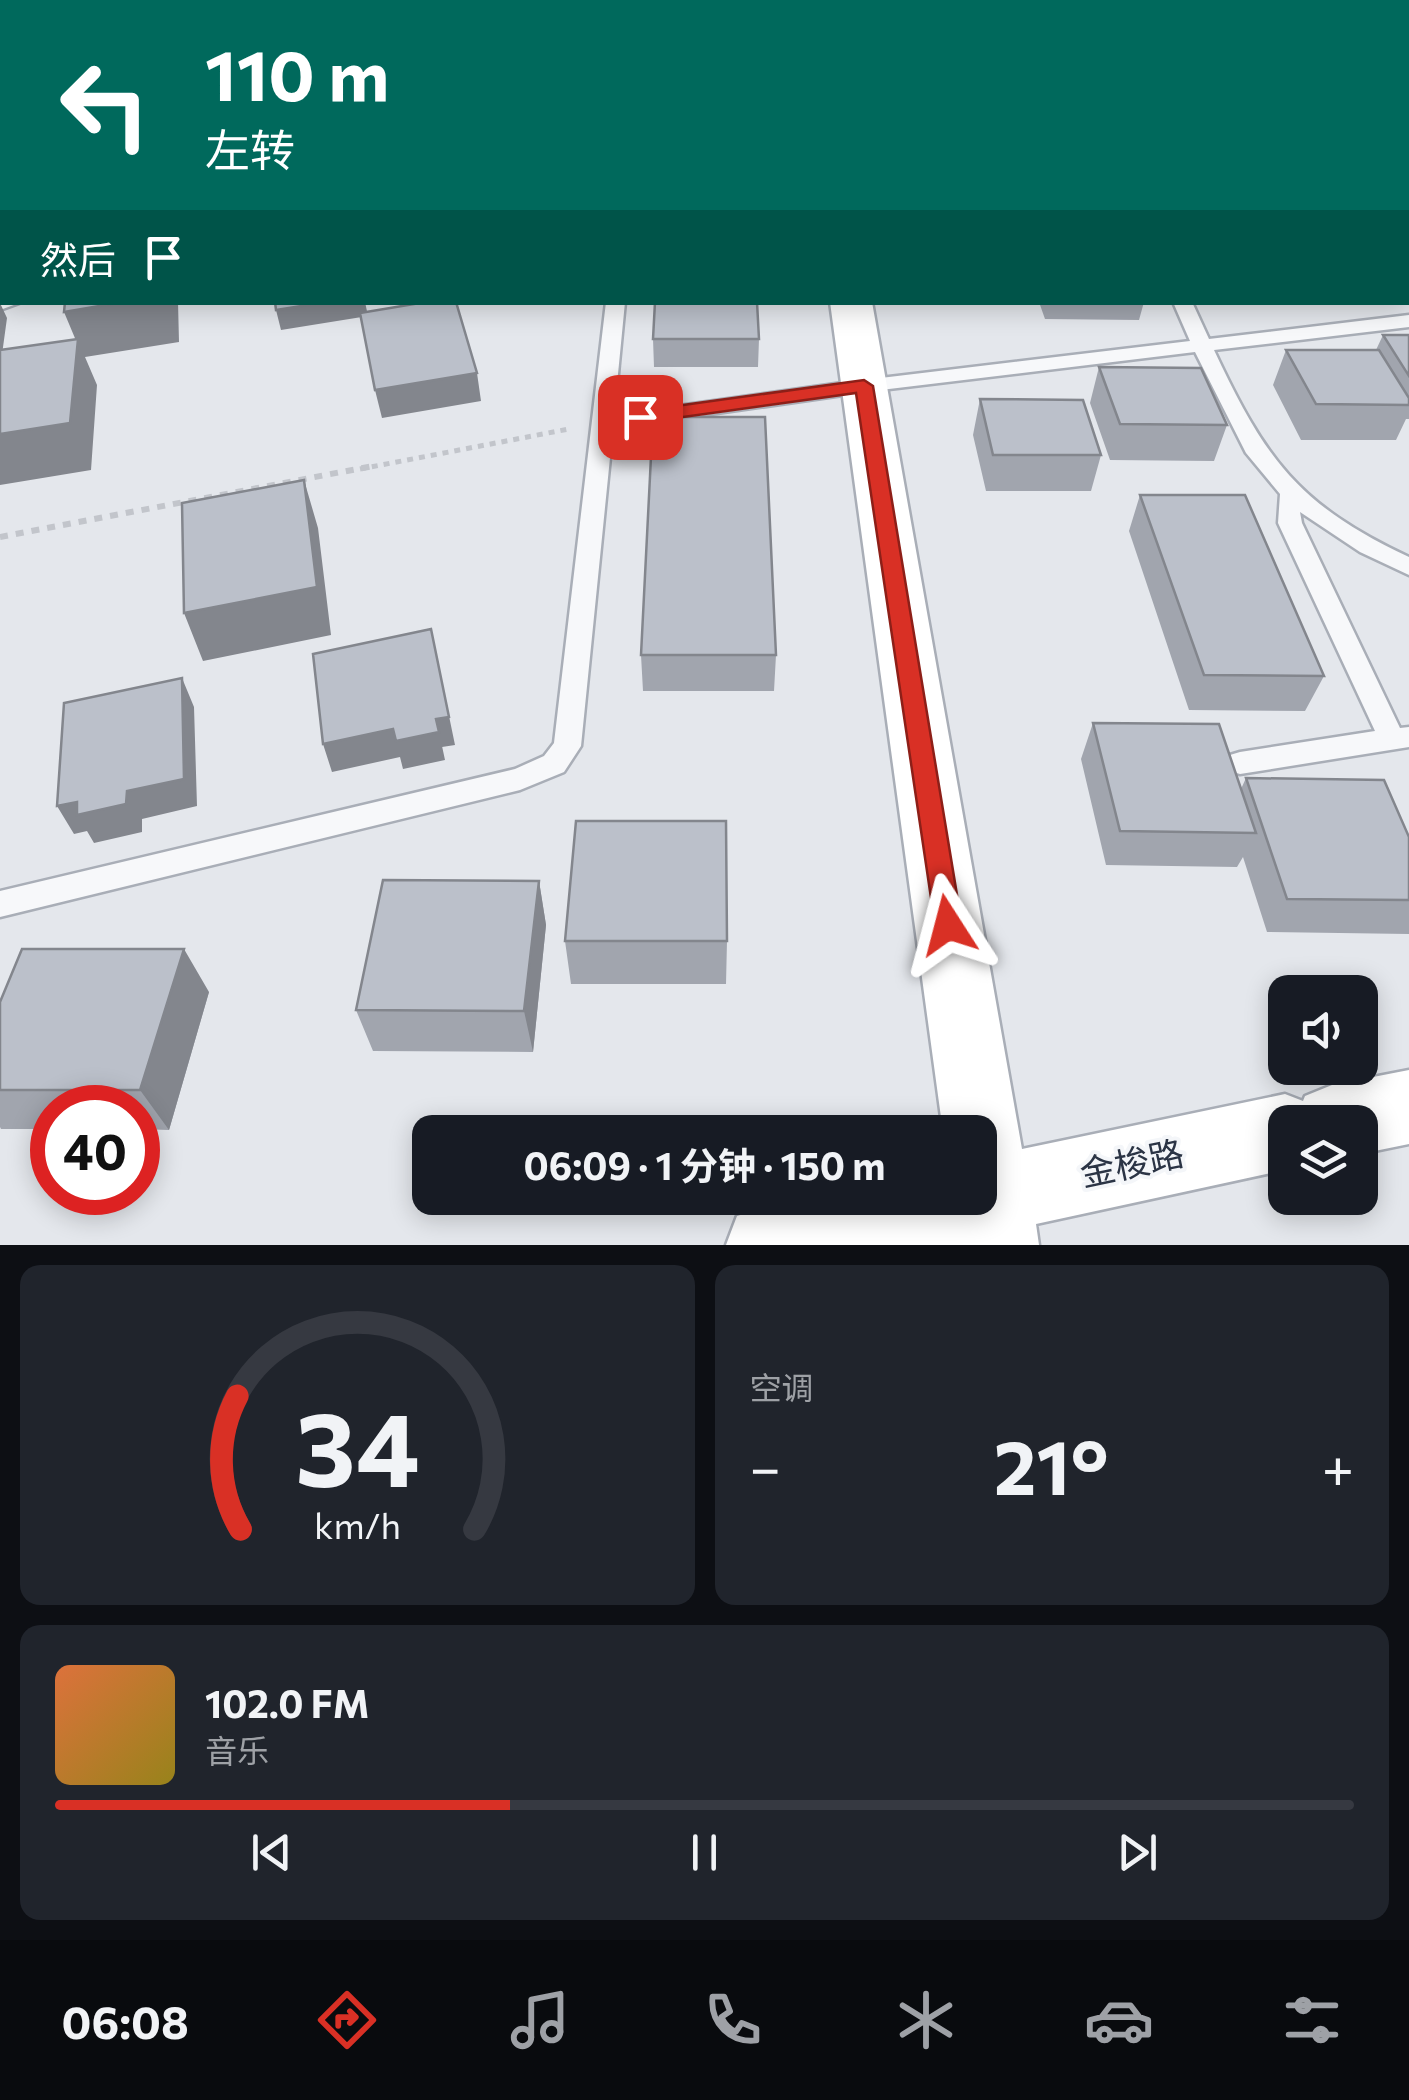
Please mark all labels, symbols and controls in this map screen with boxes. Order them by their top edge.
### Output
text: 110 m [205,30,389,115]
icon: left [40,40,170,170]
text: 左转 [205,121,295,176]
icon: arrive [136,230,191,285]
text: 然后 [40,235,116,282]
pin [598,375,683,460]
icon: arrive [613,390,668,445]
position arrow [896,873,1000,977]
map controls [1268,975,1378,1215]
button: sound [1268,975,1378,1085]
speed limit sign: 40 [30,1085,160,1215]
button: layers [1268,1105,1378,1215]
street label: 金梭路 [1076,1130,1187,1194]
text: 06:09 · 1 分钟 · 150 m [523,1141,886,1188]
text: 空调 [750,1367,814,1407]
text: 34 [295,1381,419,1508]
text: 21° [994,1419,1109,1510]
text: − [750,1432,781,1499]
text: + [1322,1432,1354,1499]
text: km/h [314,1503,401,1546]
text: 102.0 FM [205,1679,369,1726]
text: 音乐 [205,1730,269,1770]
icon: previous [244,1825,299,1880]
icon: pause [677,1825,732,1880]
icon: next [1110,1825,1165,1880]
icon: directions [312,1985,382,2055]
icon: music [505,1985,575,2055]
icon: phone [698,1985,768,2055]
icon: climate [891,1985,961,2055]
icon: car [1084,1985,1154,2055]
icon: filters [1277,1985,1347,2055]
text: 06:08 [62,1993,189,2048]

